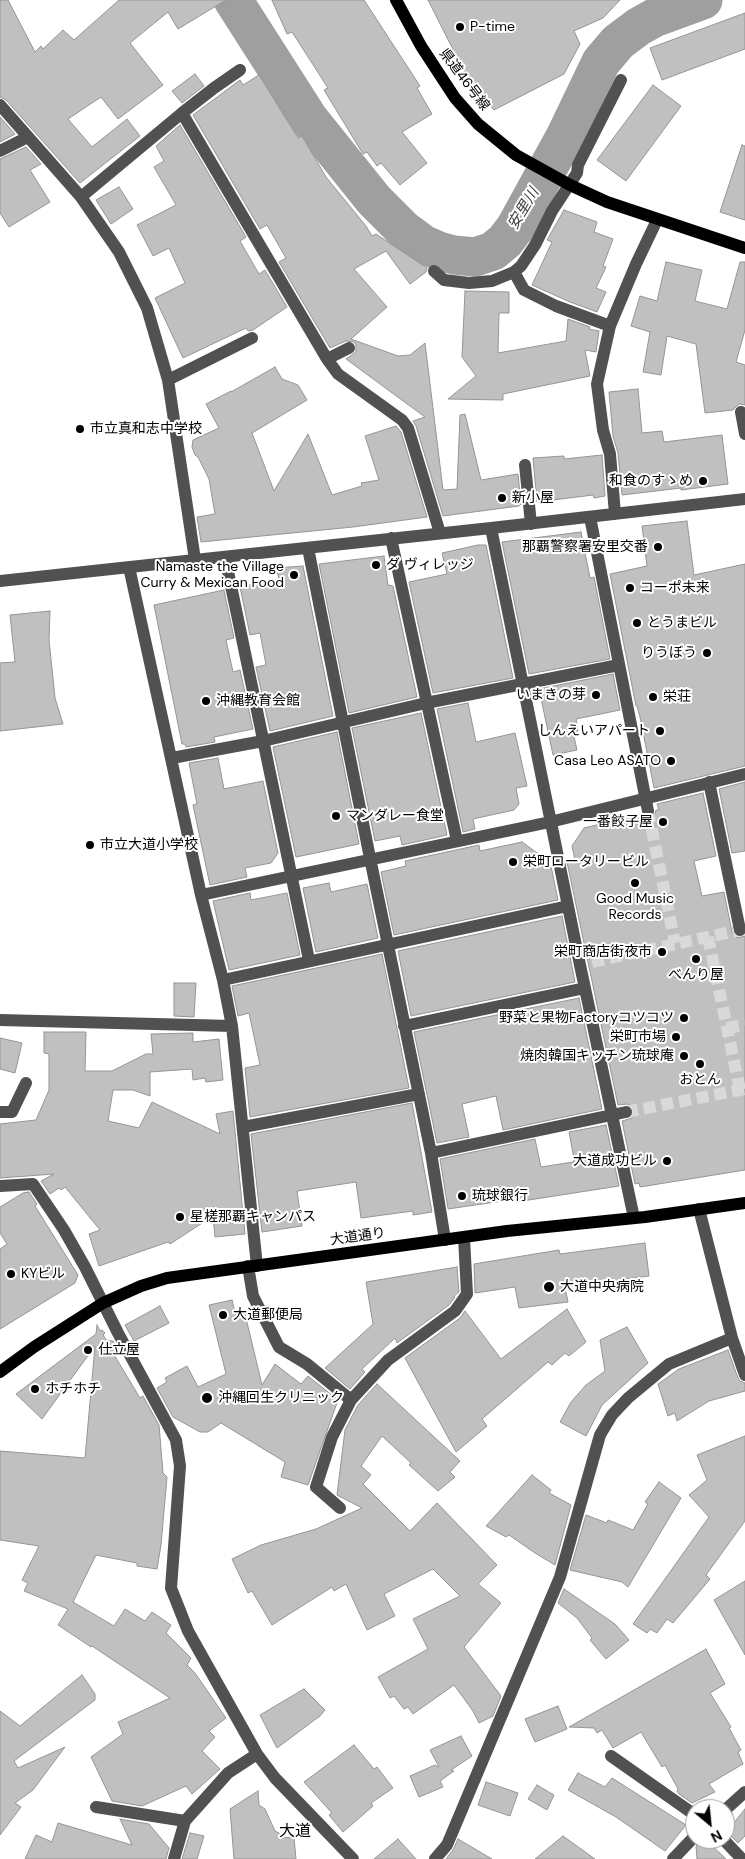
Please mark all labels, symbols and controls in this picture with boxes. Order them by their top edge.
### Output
place label: P-time [470,19,515,35]
marker: P-time [454,21,466,33]
street label: 県道46号線 [435,46,493,114]
water label: 安里川 [505,185,543,233]
place label: 市立真和志中学校 [90,421,202,437]
marker: 市立真和志中学校 [74,423,86,435]
place label: 和食のすゝめ [609,473,693,489]
marker: 和食のすゝめ [697,475,709,487]
place label: 新小屋 [512,490,554,506]
marker: 新小屋 [496,492,508,504]
place label: 那覇警察署安里交番 [522,539,648,555]
marker: 那覇警察署安里交番 [652,541,664,553]
place label: ダ ヴィレッジ [386,557,474,573]
place label: Namaste the Village Curry & Mexican Food [140,559,284,592]
marker: ダ ヴィレッジ [370,559,382,571]
marker: Namaste the Village Curry & Mexican Food [288,569,300,581]
place label: コーポ未来 [640,580,710,596]
marker: コーポ未来 [624,582,636,594]
place label: とうまビル [647,615,717,631]
marker: とうまビル [631,617,643,629]
place label: りうぼう [641,645,697,661]
marker: りうぼう [701,647,713,659]
place label: いまきの芽 [516,687,586,703]
marker: いまきの芽 [590,689,602,701]
place label: 栄荘 [663,689,691,705]
marker: 栄荘 [647,691,659,703]
place label: 沖縄教育会館 [216,693,300,709]
marker: 沖縄教育会館 [200,695,212,707]
place label: しんえいアパート [538,723,650,739]
marker: しんえいアパート [654,725,666,737]
place label: Casa Leo ASATO [554,753,661,769]
marker: Casa Leo ASATO [665,755,677,767]
place label: マンダレー食堂 [346,808,444,824]
marker: マンダレー食堂 [330,810,342,822]
place label: 一番餃子屋 [583,814,653,830]
marker: 一番餃子屋 [657,816,669,828]
place label: 市立大道小学校 [100,837,198,853]
marker: 市立大道小学校 [84,839,96,851]
place label: 栄町ロータリービル [523,854,649,870]
marker: 栄町ロータリービル [507,856,519,868]
marker: Good Music Records [629,877,641,889]
place label: Good Music Records [596,891,674,924]
place label: 栄町商店街夜市 [554,944,652,960]
marker: 栄町商店街夜市 [656,946,668,958]
marker: べんり屋 [690,953,702,965]
place label: べんり屋 [668,967,724,983]
place label: 野菜と果物Factoryコツコツ [499,1010,674,1026]
marker: 野菜と果物Factoryコツコツ [678,1012,690,1024]
place label: 栄町市場 [610,1029,666,1045]
marker: 栄町市場 [670,1031,682,1043]
place label: 焼肉韓国キッチン琉球庵 [520,1048,674,1064]
marker: 焼肉韓国キッチン琉球庵 [678,1050,690,1062]
marker: おとん [694,1058,706,1070]
place label: おとん [679,1072,721,1088]
place label: 大道成功ビル [573,1153,657,1169]
marker: 大道成功ビル [661,1155,673,1167]
place label: 琉球銀行 [472,1188,528,1204]
marker: 琉球銀行 [456,1190,468,1202]
place label: 星槎那覇キャンパス [190,1209,316,1225]
marker: 星槎那覇キャンパス [174,1211,186,1223]
street label: 大道通り [329,1225,387,1249]
place label: KYビル [21,1266,65,1282]
marker: KYビル [5,1268,17,1280]
place label: 大道中央病院 [560,1279,644,1295]
marker: 大道中央病院 [542,1280,556,1294]
place label: 大道郵便局 [233,1307,303,1323]
marker: 大道郵便局 [217,1309,229,1321]
place label: 仕立屋 [98,1342,140,1358]
marker: 仕立屋 [82,1344,94,1356]
place label: ホチホチ [45,1381,101,1397]
marker: ホチホチ [29,1383,41,1395]
place label: 沖縄回生クリニック [218,1390,344,1406]
marker: 沖縄回生クリニック [200,1391,214,1405]
north arrow [685,1799,735,1849]
district label: 大道 [279,1822,311,1842]
text: N [708,1826,725,1847]

